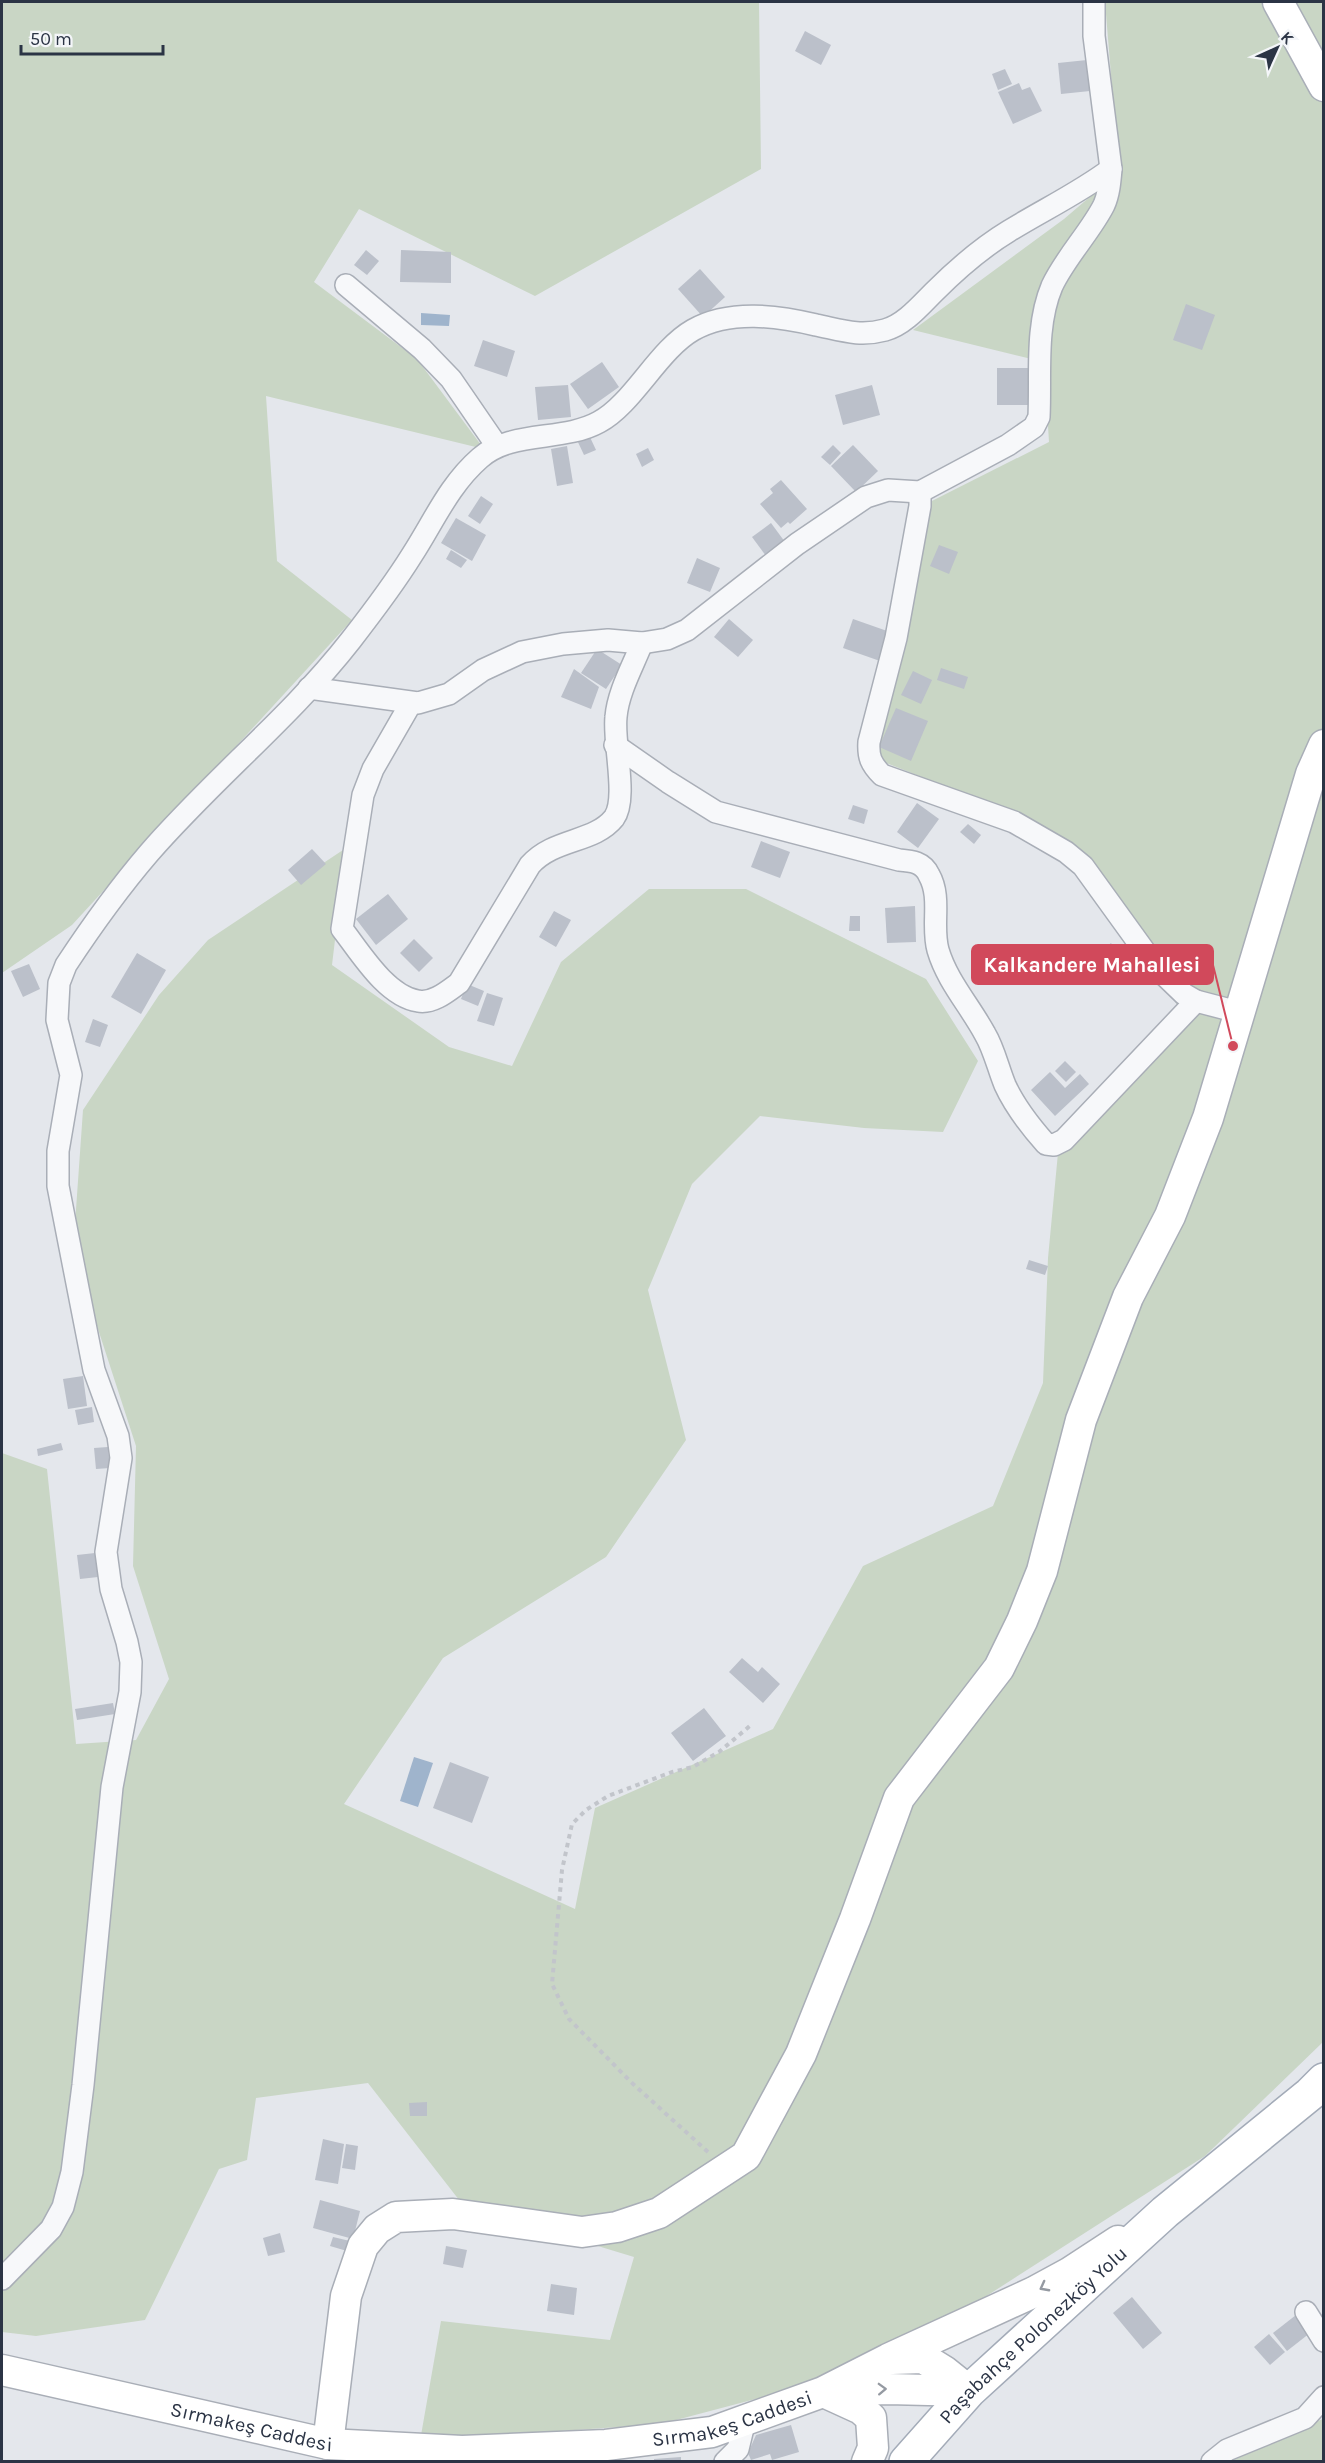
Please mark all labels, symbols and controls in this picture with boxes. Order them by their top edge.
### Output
scale bar [21,18,164,56]
north arrow [1247,18,1307,78]
text: K [1277,27,1298,49]
text: 50 m [30,28,72,50]
callout: Kalkandere Mahallesi [972,945,1213,984]
text: Kalkandere Mahallesi [984,953,1200,977]
street label: Paşabahçe Polonezköy Yolu [935,2242,1132,2428]
one-way arrow [1039,2280,1050,2291]
one-way arrow [877,2383,886,2395]
street label: Sırmakeş Caddesi [651,2386,815,2451]
street label: Sırmakeş Caddesi [168,2398,333,2456]

